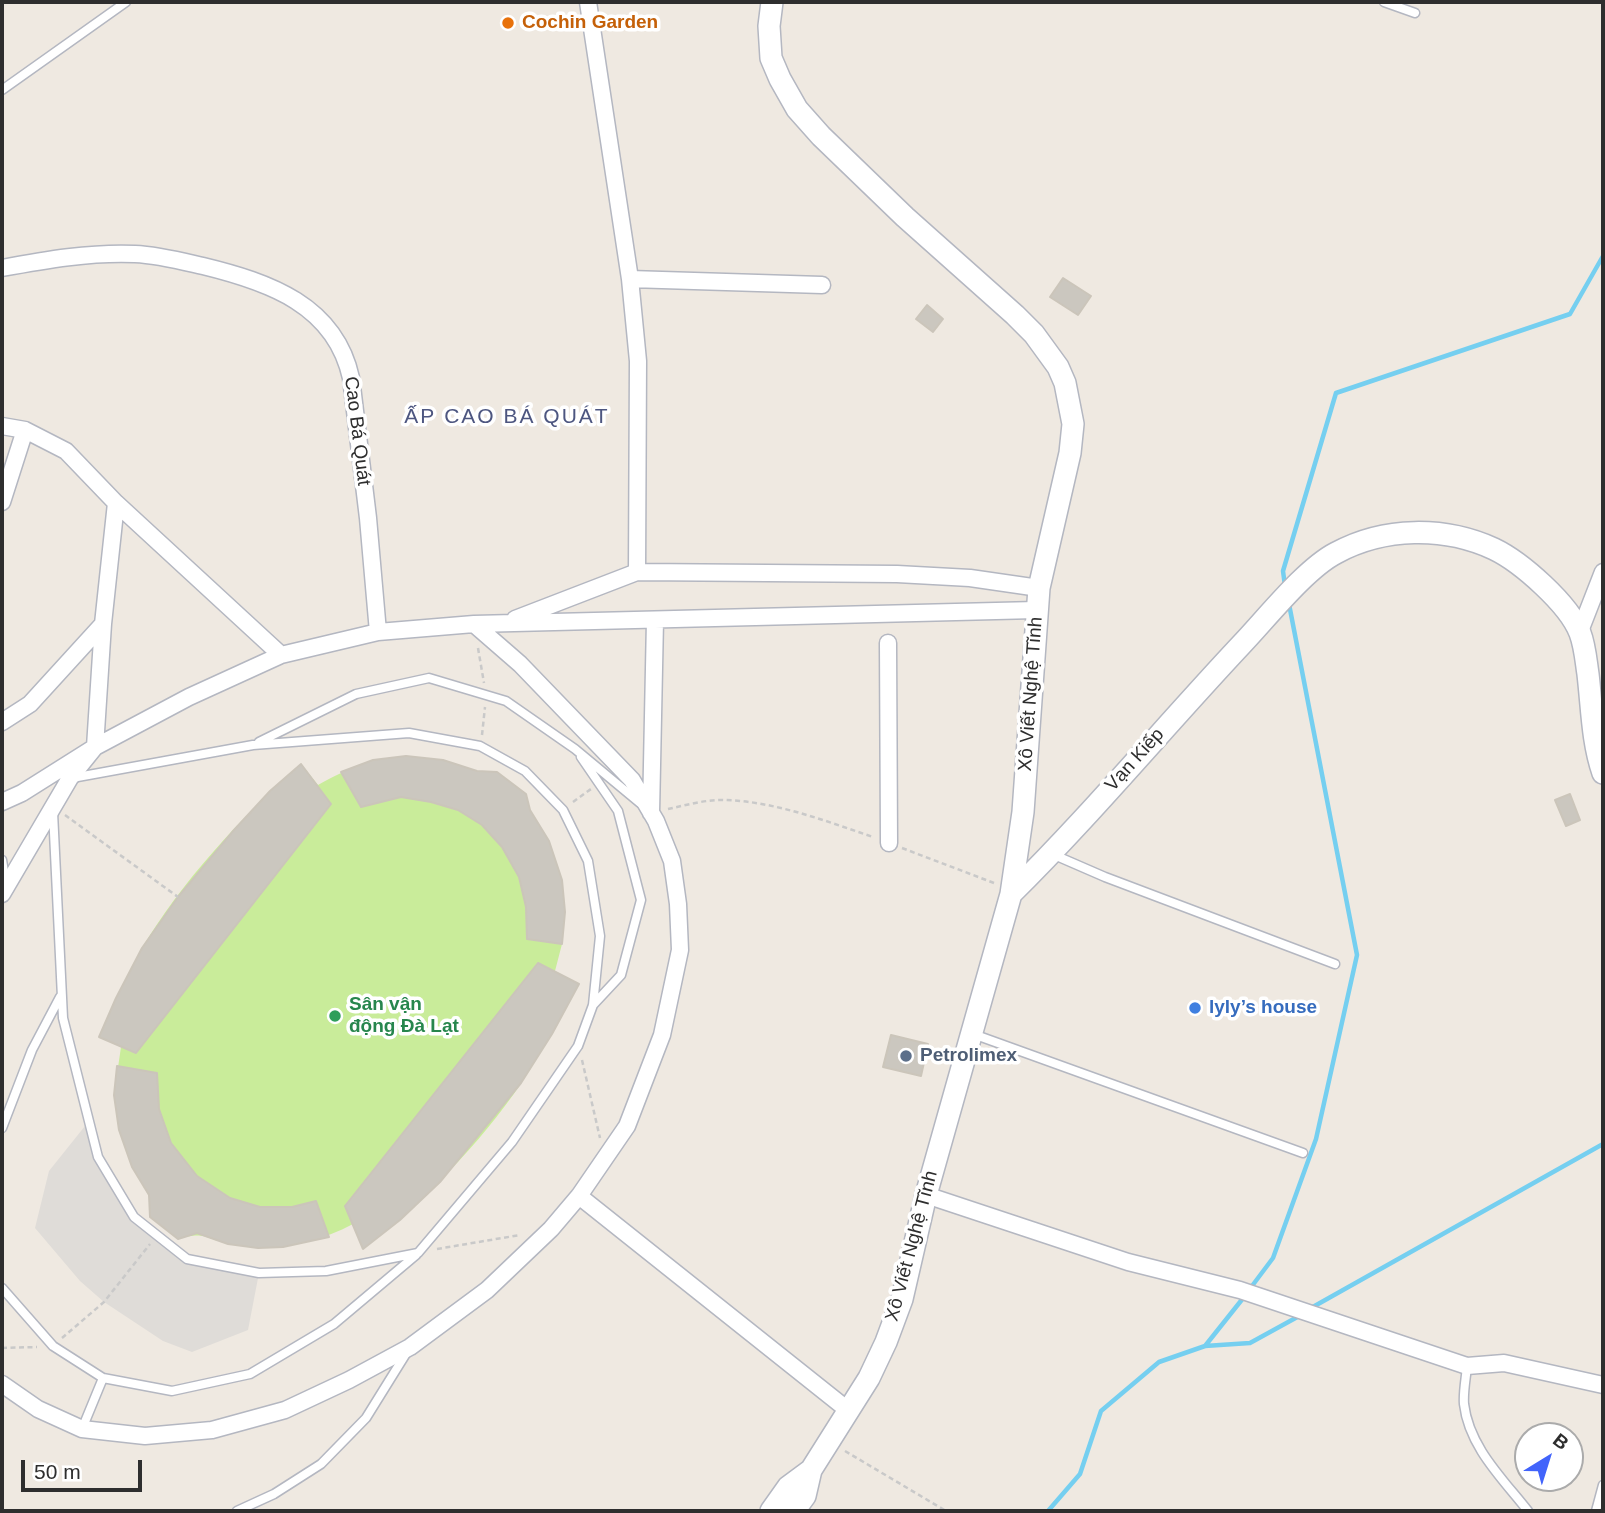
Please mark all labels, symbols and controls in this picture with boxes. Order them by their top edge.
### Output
place label: Cochin Garden [522,12,658,34]
marker: Cochin Garden [500,15,516,31]
street label: Cao Bá Quát [339,375,375,487]
district label: ẤP CAO BÁ QUÁT [406,404,608,430]
street label: Xô Viết Nghệ Tĩnh [1014,616,1048,772]
street label: Vạn Kiếp [1101,724,1169,796]
place label: Sân vận động Đà Lạt [349,994,459,1038]
place label: lyly’s house [1209,997,1317,1019]
marker: lyly’s house [1187,1000,1203,1016]
marker: Sân vận động Đà Lạt [327,1008,343,1024]
place label: Petrolimex [920,1045,1017,1067]
marker: Petrolimex [898,1048,914,1064]
street label: Xô Viết Nghệ Tĩnh [881,1168,943,1324]
north arrow [1514,1422,1584,1492]
text: B [1549,1429,1573,1454]
scale bar [24,1446,145,1490]
text: 50 m [34,1460,81,1483]

